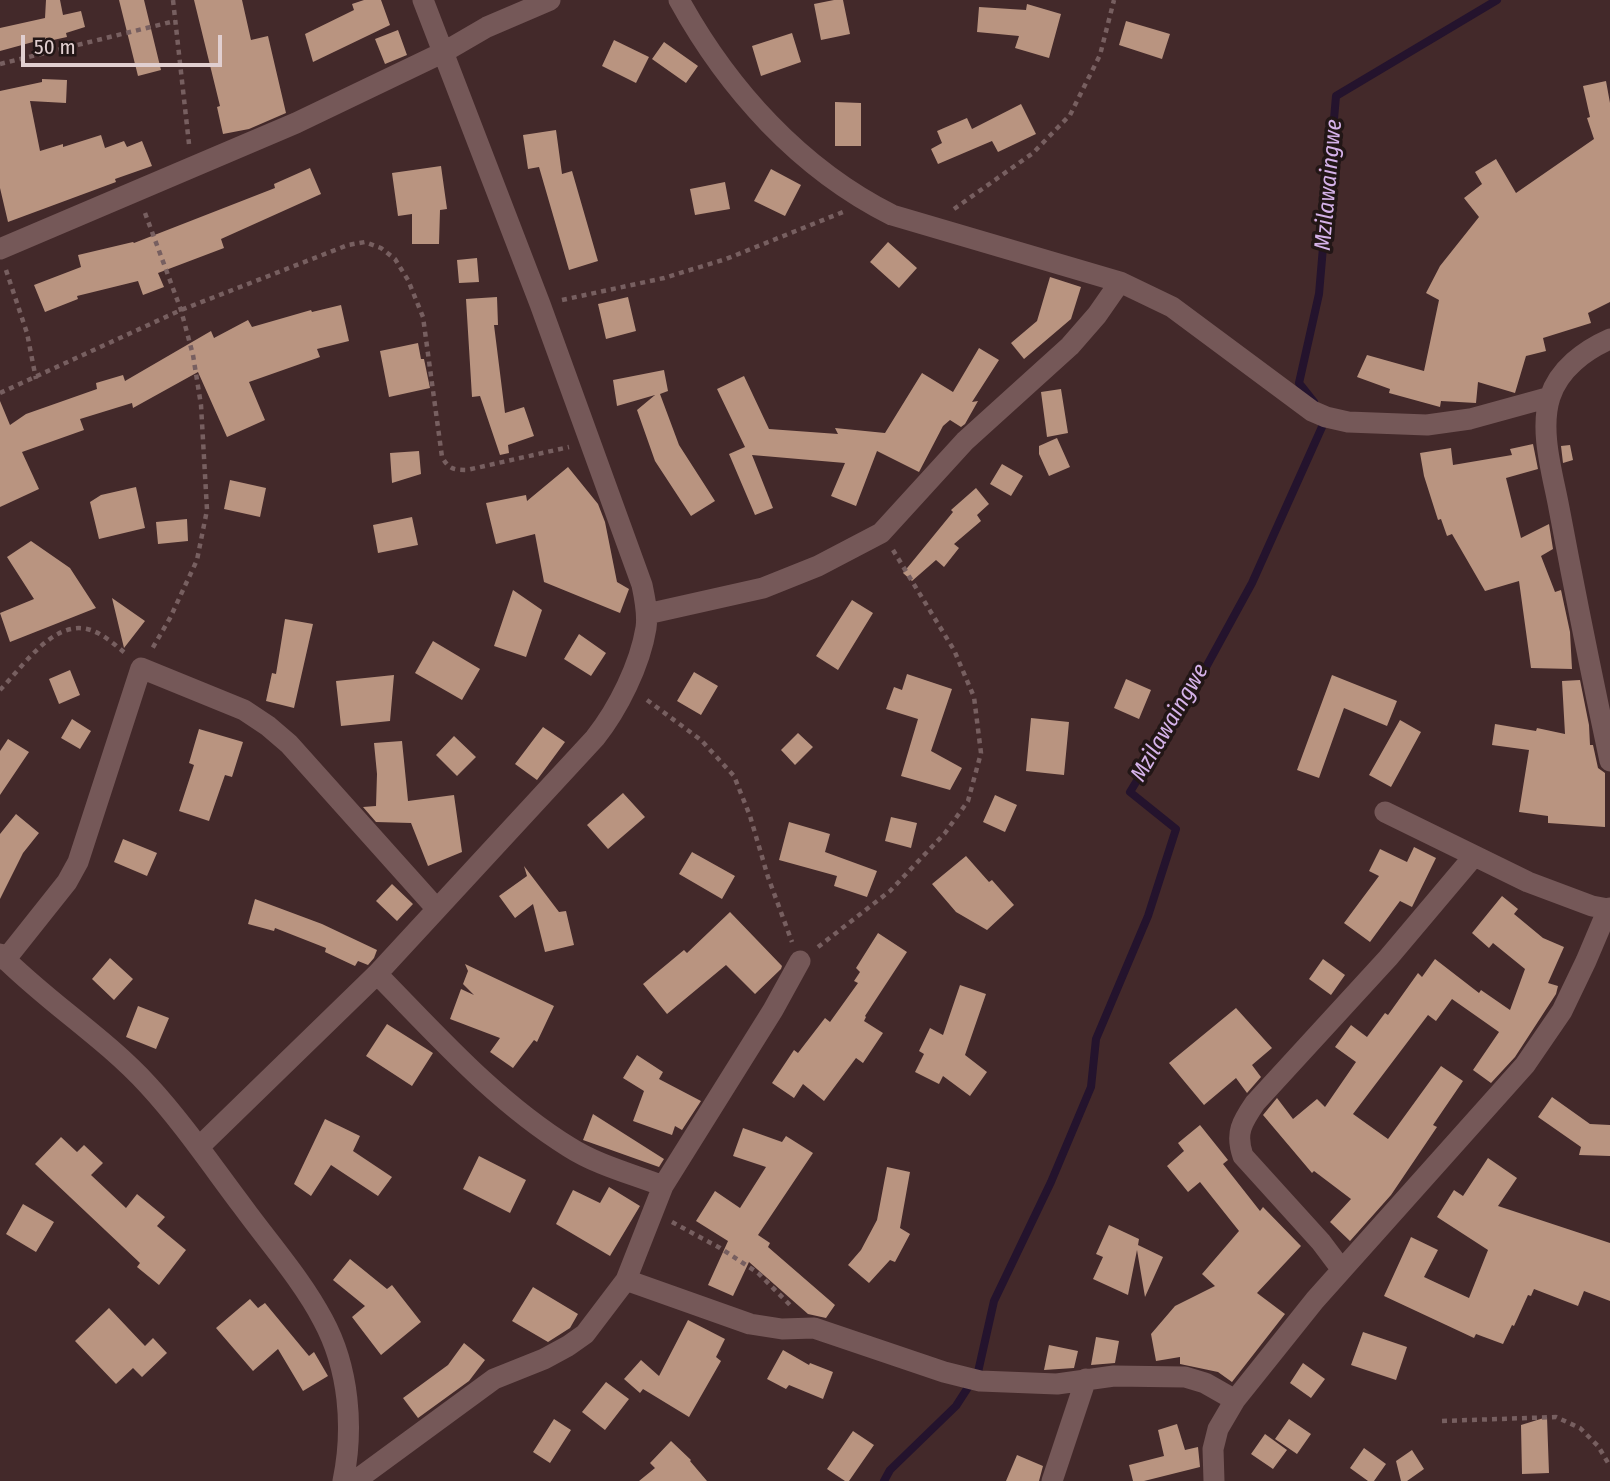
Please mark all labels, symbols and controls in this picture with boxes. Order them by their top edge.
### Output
scale bar [24,21,226,65]
text: 50 m [34,34,76,60]
water label: Mzilawaingwe [1310,118,1348,252]
water label: Mzilawaingwe [1125,659,1215,787]

